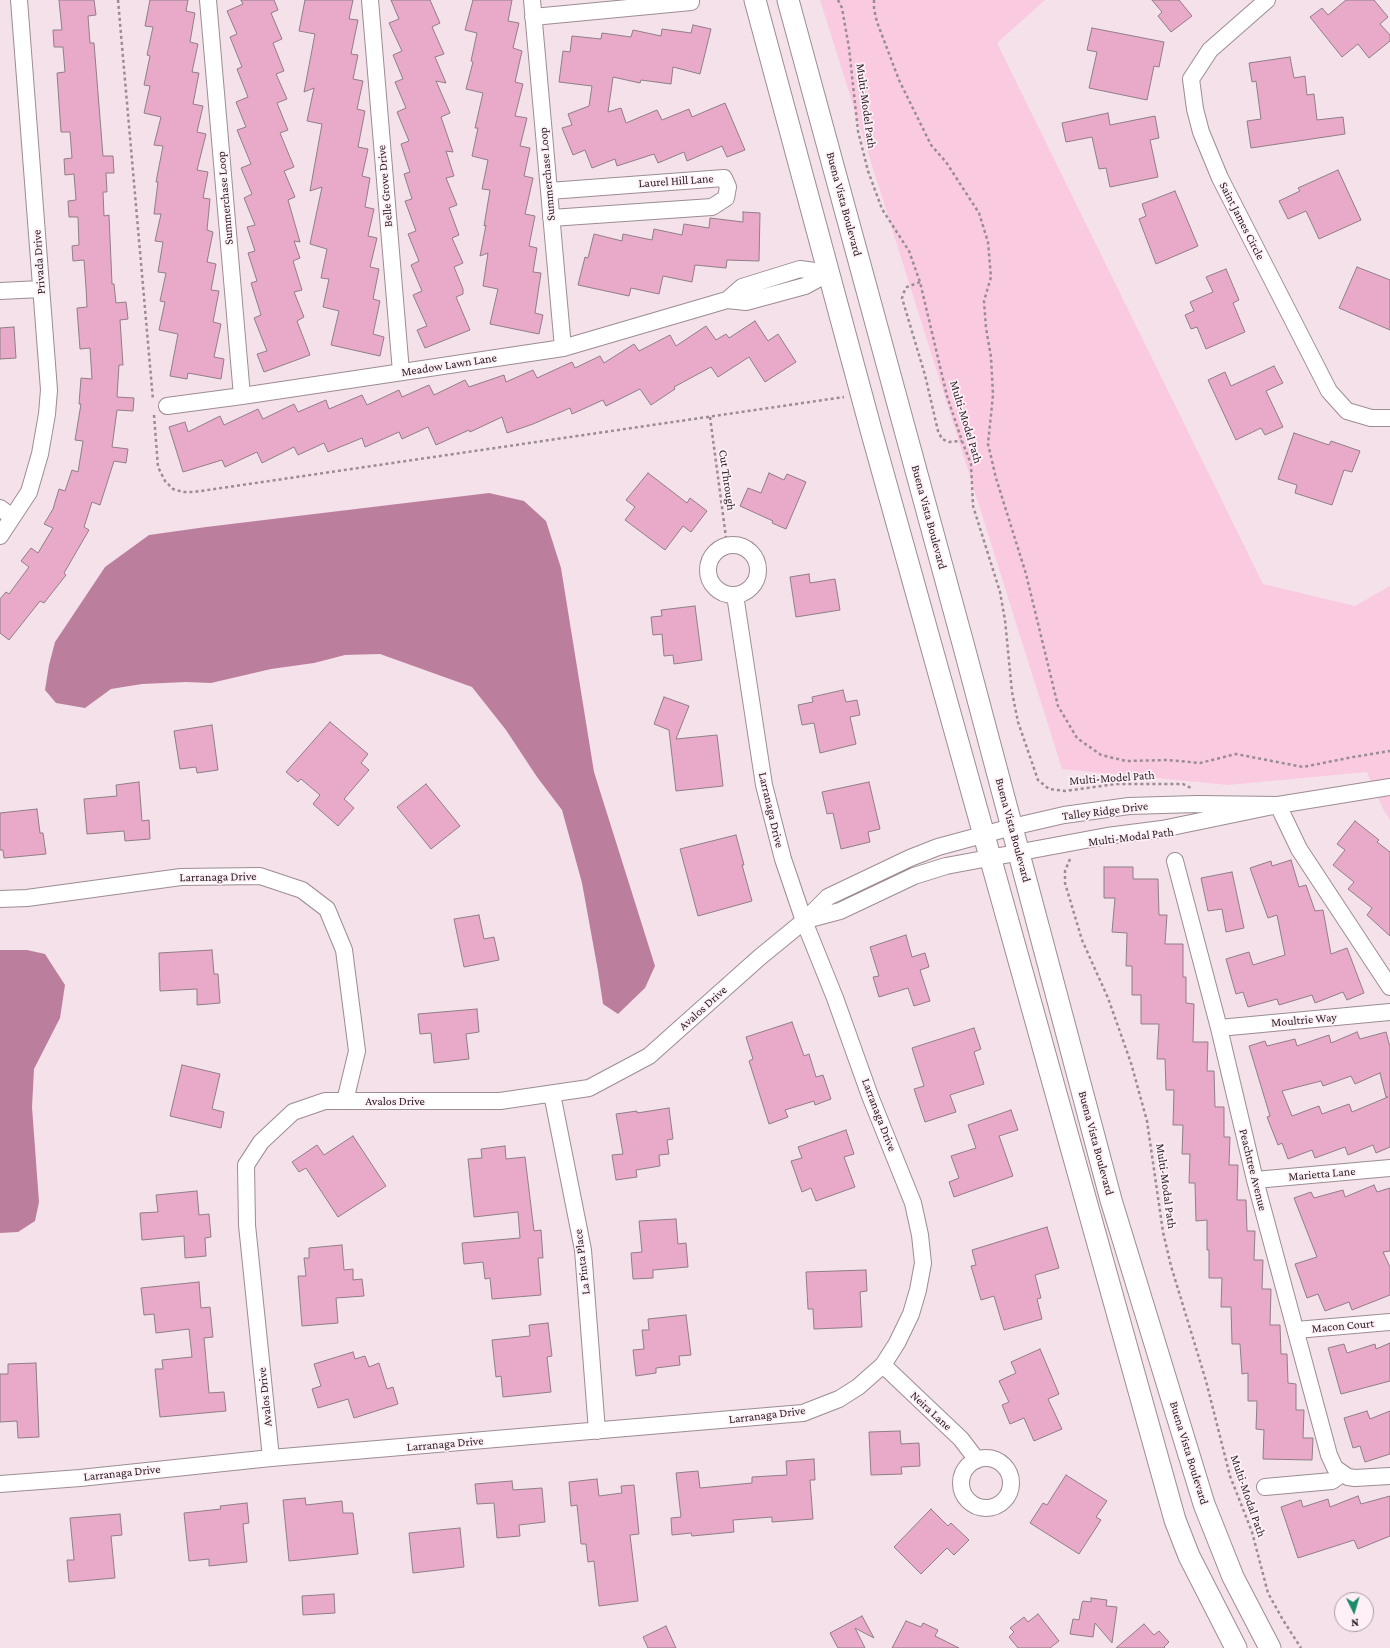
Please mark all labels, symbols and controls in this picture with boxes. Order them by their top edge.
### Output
street label: Multi-Model Path [853,63,879,149]
street label: Summerchase Loop [536,127,558,221]
street label: Belle Grove Drive [374,144,396,228]
street label: Buena Vista Boulevard [823,150,865,258]
street label: Summerchase Loop [214,151,236,245]
street label: Laurel Hill Lane [638,171,714,191]
street label: Saint James Circle [1216,180,1268,262]
street label: Privada Drive [30,229,48,295]
street label: Meadow Lawn Lane [400,350,498,380]
street label: Multi-Model Path [947,379,985,465]
street label: Cut Through [716,449,738,511]
street label: Buena Vista Boulevard [908,463,950,571]
street label: Multi-Model Path [1069,768,1155,788]
street label: Larranaga Drive [755,771,787,849]
street label: Buena Vista Boulevard [992,776,1034,884]
street label: Talley Ridge Drive [1061,799,1149,823]
street label: Multi-Modal Path [1087,825,1175,849]
street label: Larranaga Drive [179,869,257,885]
street label: Avalos Drive [676,983,730,1033]
street label: Moultrie Way [1271,1010,1337,1030]
street label: Larranaga Drive [858,1076,900,1154]
street label: Buena Vista Boulevard [1075,1089,1117,1197]
street label: Avalos Drive [365,1094,425,1108]
street label: Peachtree Avenue [1236,1127,1270,1213]
street label: Multi-Modal Path [1153,1142,1179,1230]
street label: Marietta Lane [1288,1164,1356,1184]
street label: La Pinta Place [571,1228,593,1296]
street label: Macon Court [1311,1316,1375,1336]
street label: Avalos Drive [255,1367,275,1427]
street label: Neira Lane [907,1388,955,1434]
street label: Buena Vista Boulevard [1166,1400,1212,1506]
street label: Larranaga Drive [728,1403,806,1427]
street label: Larranaga Drive [406,1433,484,1455]
street label: Multi-Modal Path [1227,1453,1269,1539]
street label: Larranaga Drive [83,1462,161,1484]
north arrow [1334,1592,1374,1632]
text: N [1351,1617,1359,1629]

